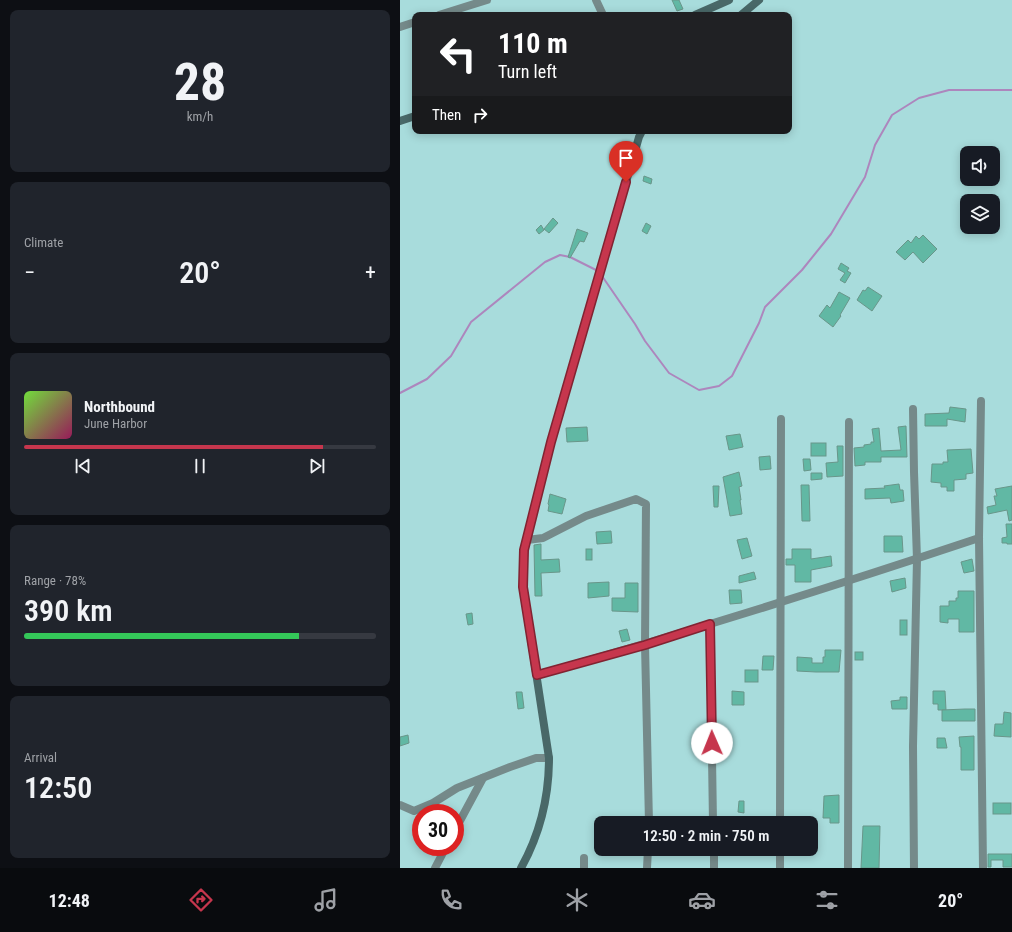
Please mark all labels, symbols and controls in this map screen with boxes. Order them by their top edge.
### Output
text: 110 m [498,27,568,60]
icon: left [432,28,484,80]
text: 28 [174,52,226,113]
text: Turn left [498,61,557,82]
icon: right [469,104,491,126]
text: Then [432,106,461,124]
text: km/h [187,109,213,124]
pin [609,141,643,182]
map controls [960,146,1000,234]
button: sound [960,146,1000,186]
icon: arrive [615,147,637,169]
button: layers [960,194,1000,234]
text: Climate [24,235,63,250]
text: 20° [179,255,221,290]
text: − [24,260,35,285]
text: + [365,260,376,285]
text: Northbound [84,398,155,416]
text: June Harbor [84,416,147,431]
icon: previous [72,455,94,477]
icon: pause [189,455,211,477]
icon: next [306,455,328,477]
text: Range · 78% [24,573,86,588]
text: 390 km [24,593,113,628]
position arrow [691,722,733,764]
text: Arrival [24,750,57,765]
text: 12:50 [24,770,92,805]
speed limit sign: 30 [412,804,464,856]
text: 12:50 · 2 min · 750 m [643,827,769,845]
icon: directions [187,886,215,914]
icon: music [312,886,340,914]
icon: phone [437,886,465,914]
icon: climate [563,886,591,914]
icon: car [688,886,716,914]
icon: filters [813,886,841,914]
text: 12:48 [49,890,90,911]
text: 20° [938,890,963,911]

